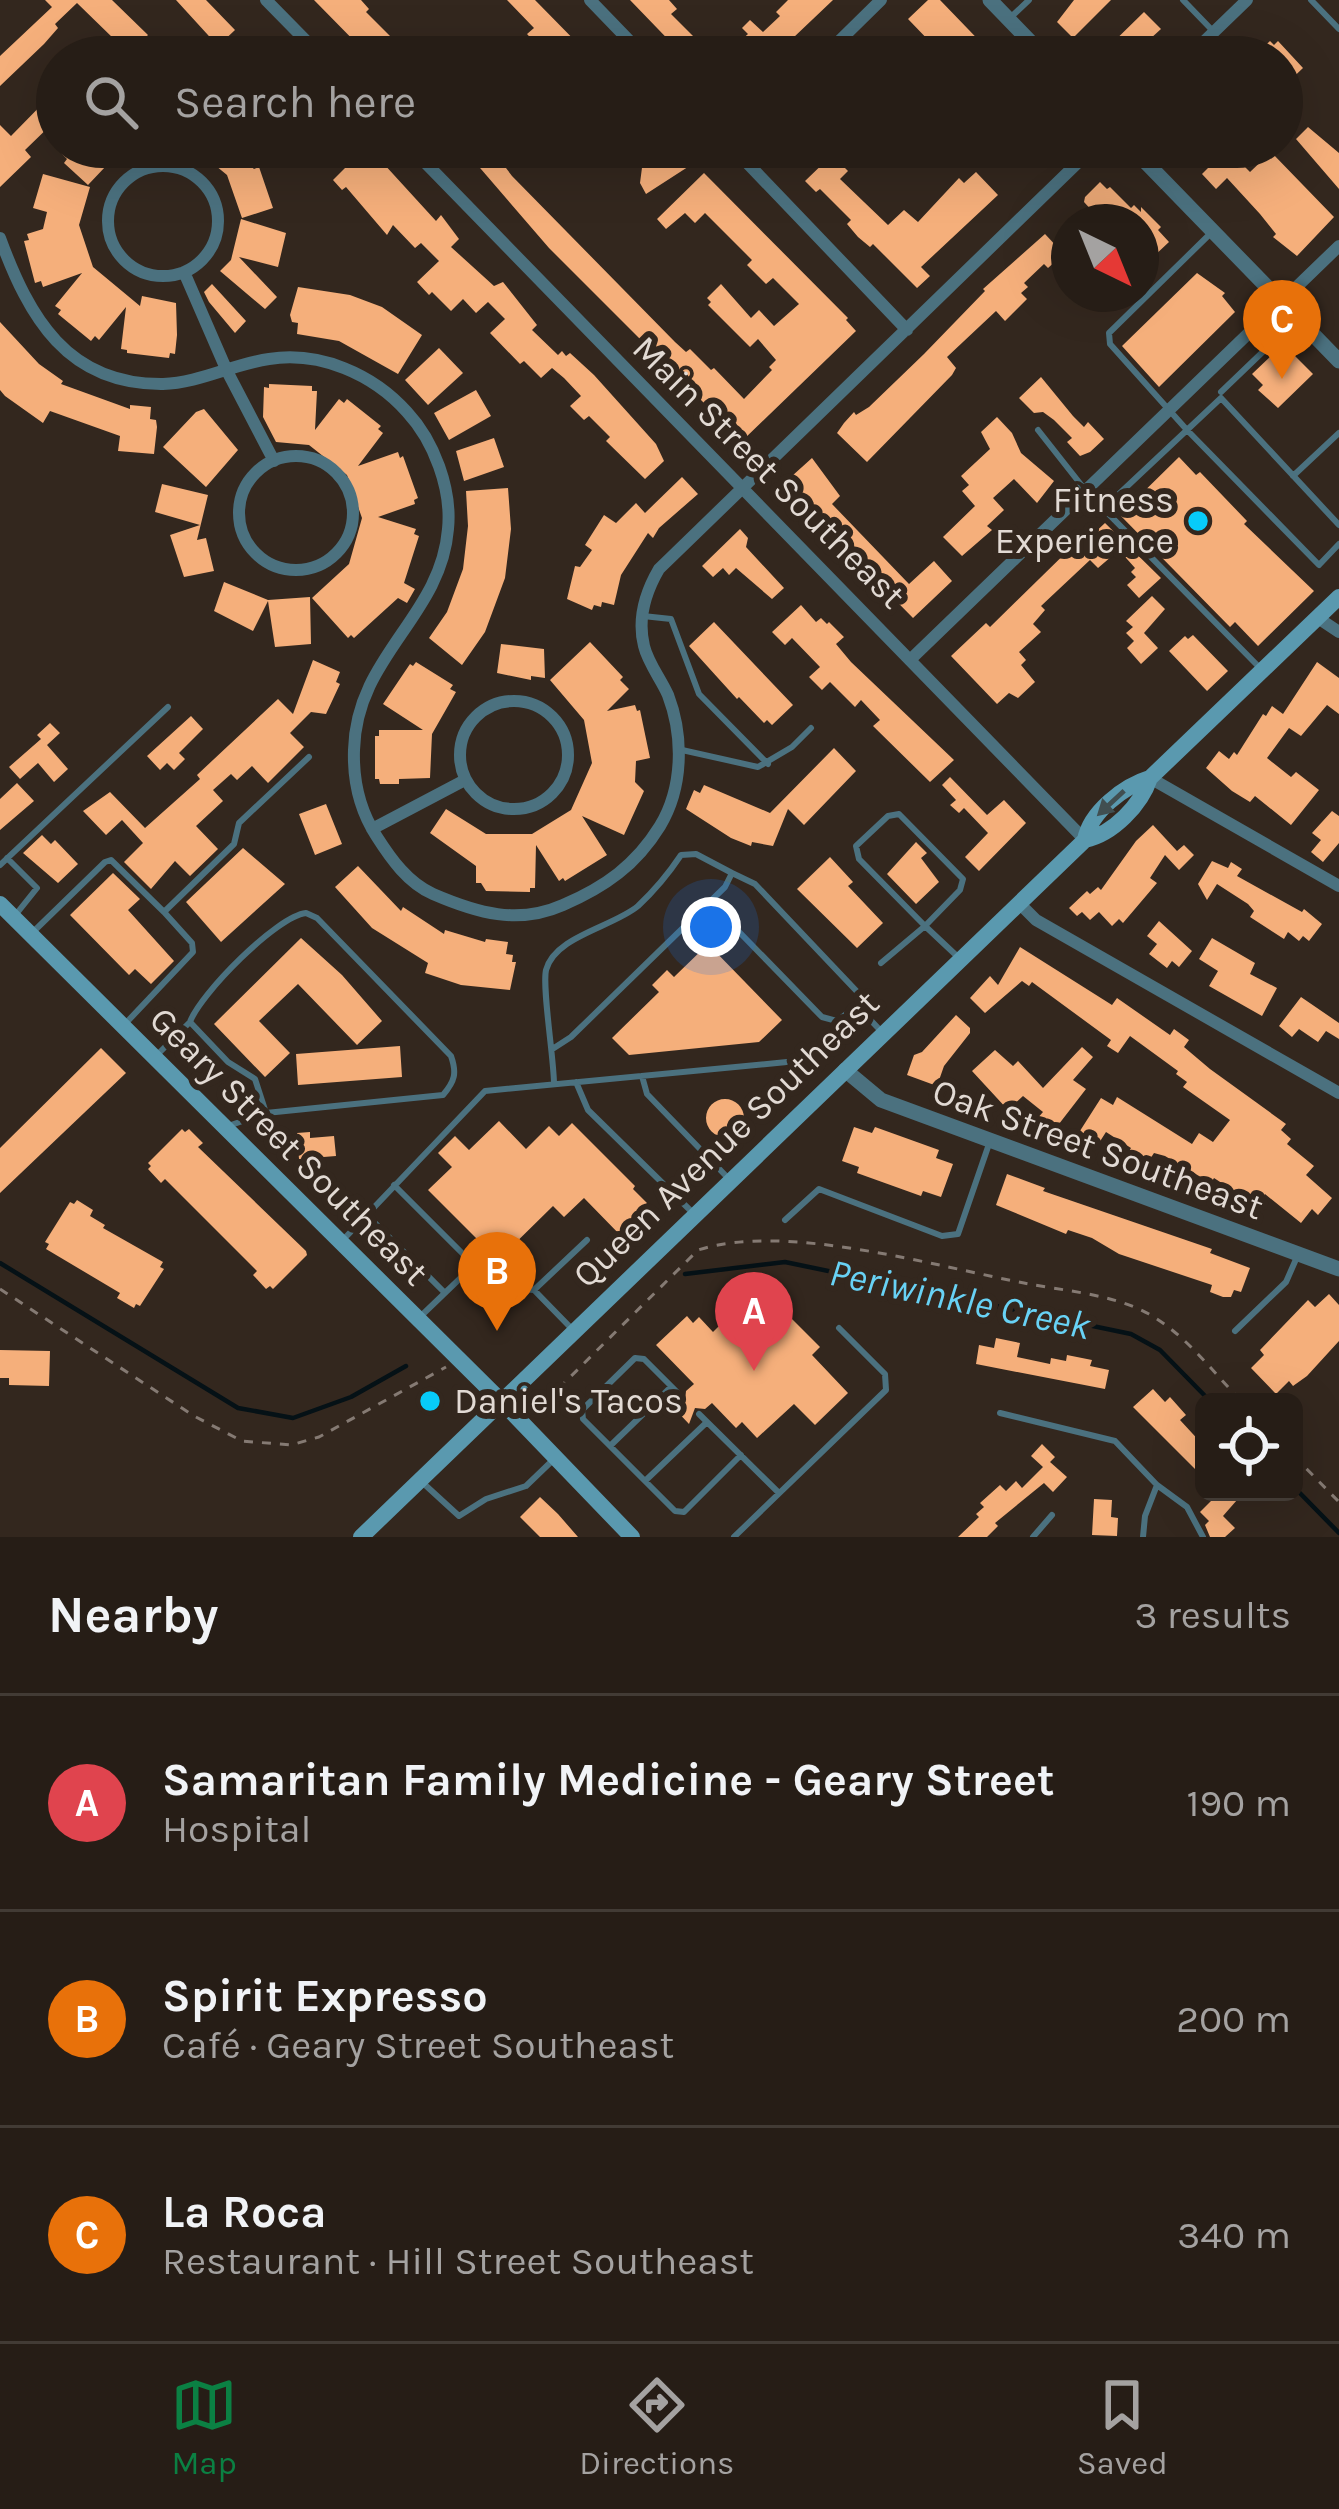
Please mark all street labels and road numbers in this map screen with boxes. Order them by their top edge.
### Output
street label: Main Street Southeast [624,327,914,617]
street label: Queen Avenue Southeast [564,982,888,1296]
street label: Geary Street Southeast [141,998,437,1294]
street label: Oak Street Southeast [927,1070,1269,1228]

